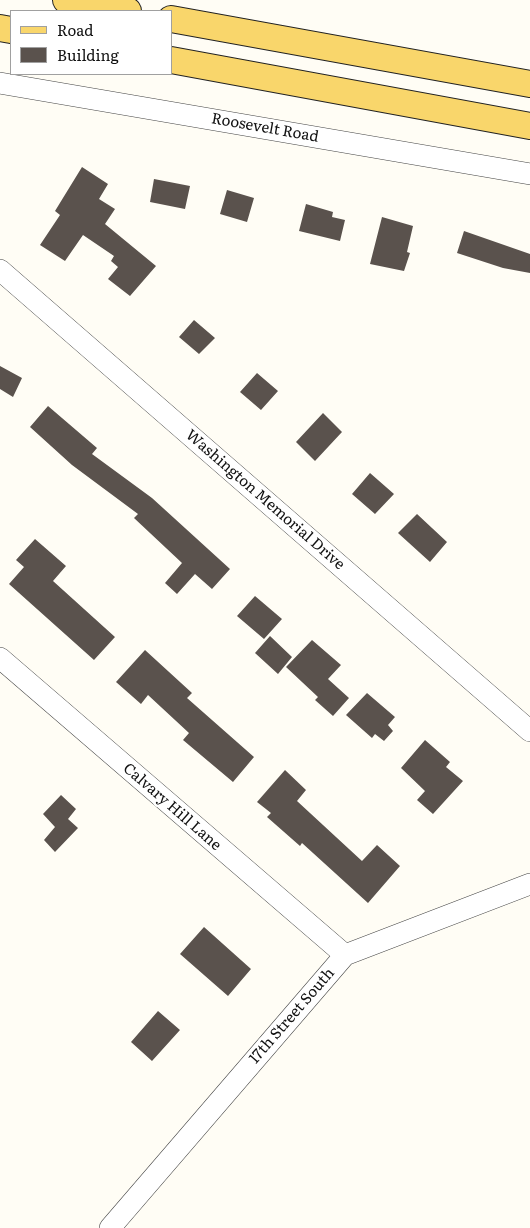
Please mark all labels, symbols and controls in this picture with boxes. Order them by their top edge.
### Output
legend [10,10,172,75]
text: Road [57,18,93,41]
text: Building [57,43,119,66]
street label: Roosevelt Road [210,110,320,146]
street label: Washington Memorial Drive [182,426,348,574]
street label: Calvary Hill Lane [119,760,225,854]
street label: 17th Street South [246,964,338,1068]

